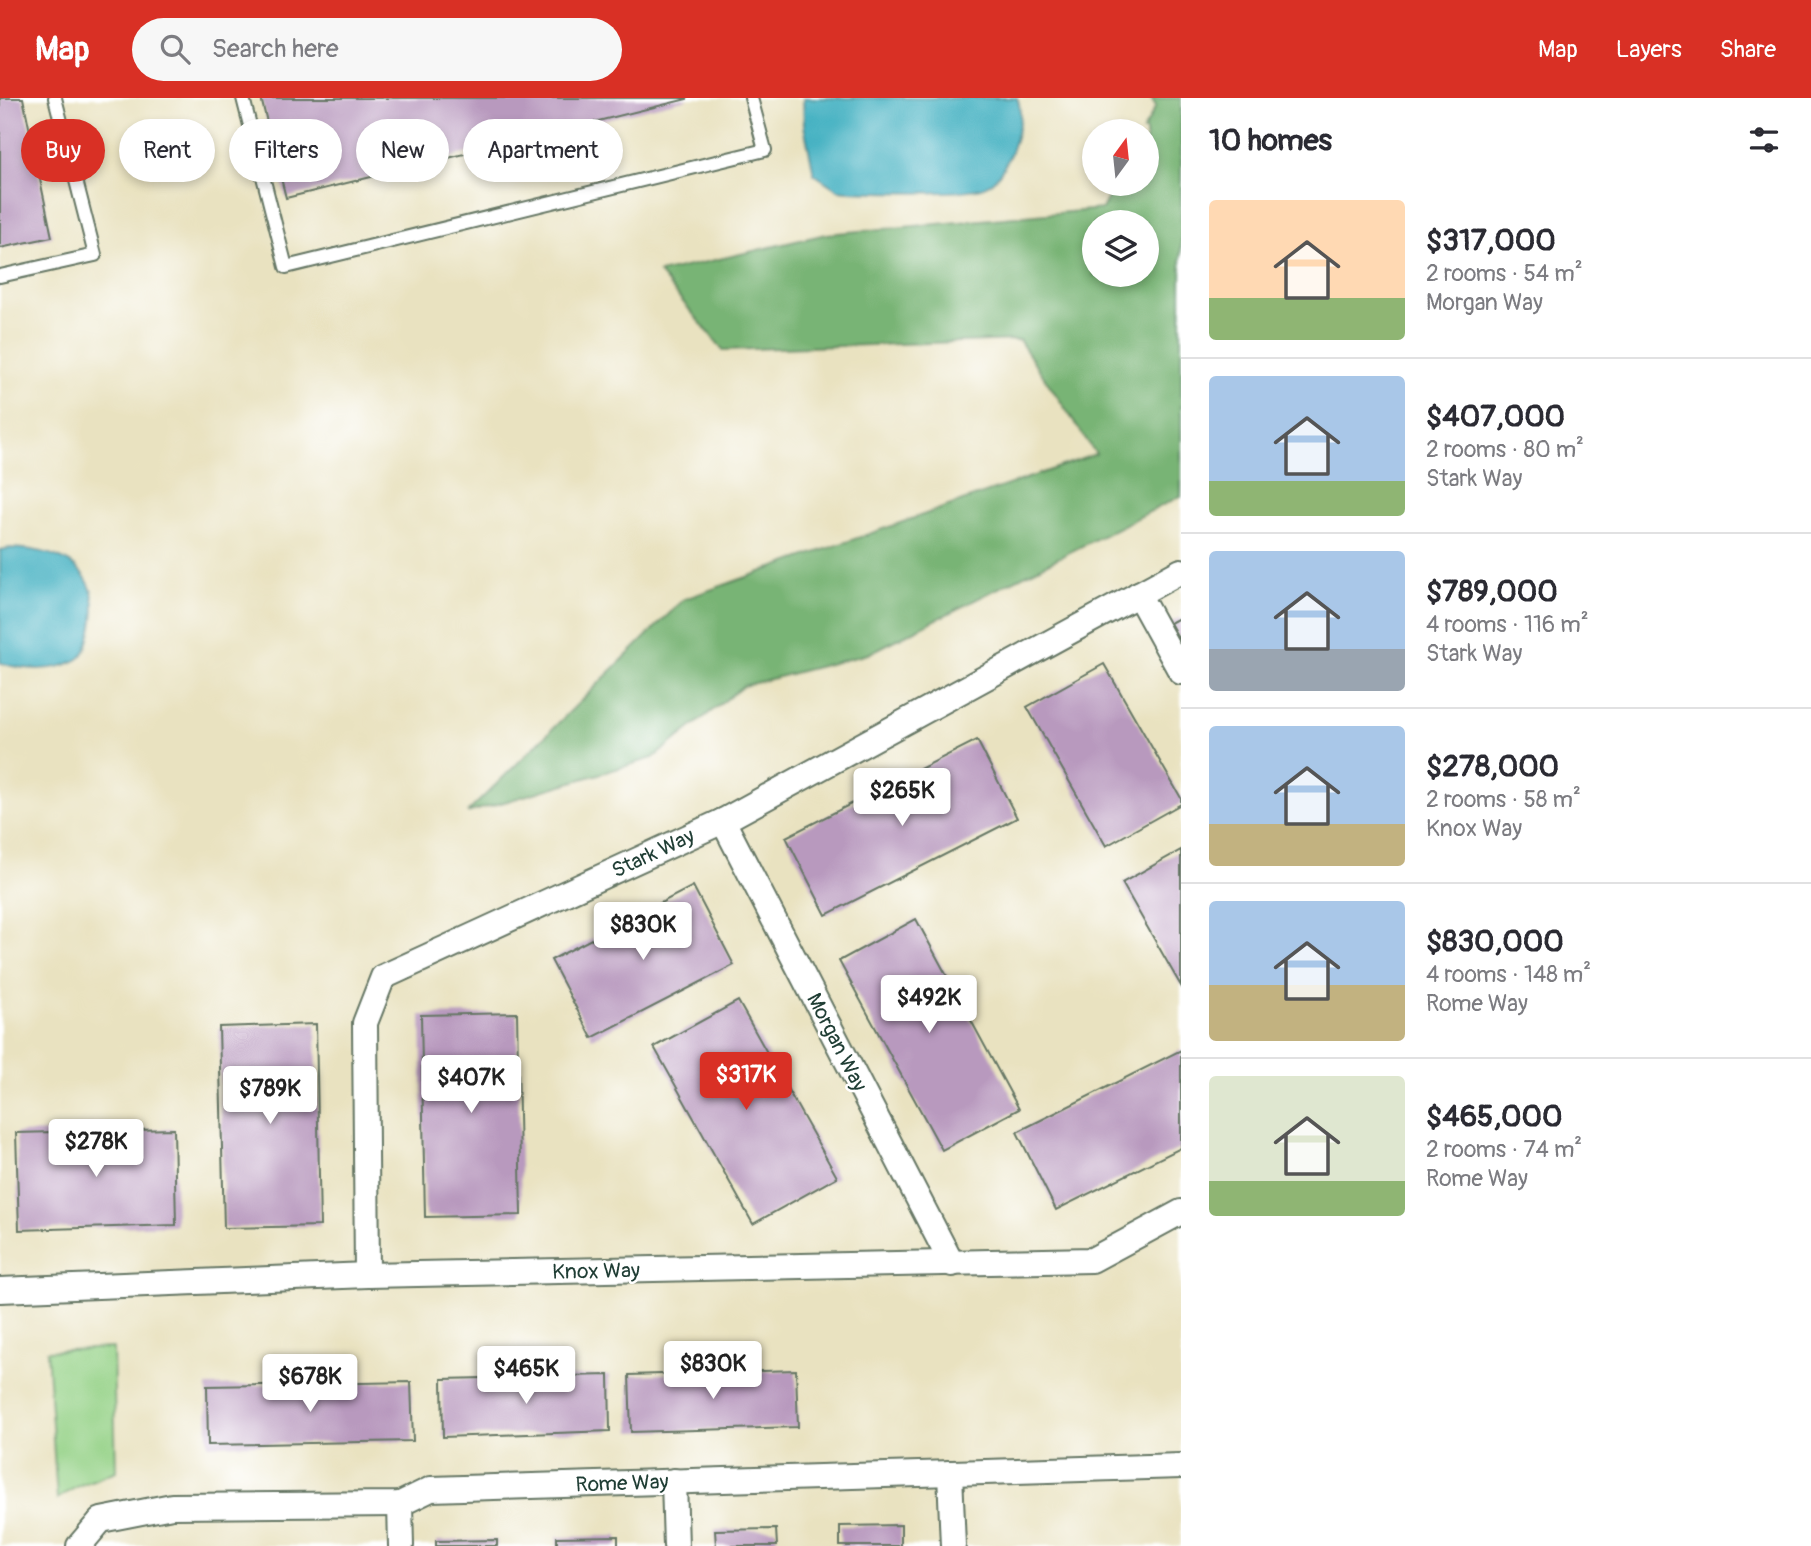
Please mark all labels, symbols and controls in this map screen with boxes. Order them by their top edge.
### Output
search box [132,18,622,81]
text: Map [35,29,90,70]
icon: search [156,30,194,68]
text: Search here [212,33,339,65]
text: Map [1538,35,1578,64]
text: Layers [1616,35,1682,64]
text: Share [1720,35,1776,64]
chip: Buy [21,119,105,182]
chip: Rent [119,119,215,182]
chip: Filters [229,119,342,182]
chip: New [356,119,449,182]
chip: Apartment [463,119,623,182]
north arrow [1082,119,1158,196]
map controls [1082,119,1159,287]
icon: filters [1745,121,1783,159]
text: 10 homes [1209,122,1332,159]
button: layers [1082,210,1159,287]
text: $317,000 [1426,222,1556,259]
icon: home [1265,228,1349,312]
text: 2 rooms · 54 m² [1426,259,1583,288]
text: Morgan Way [1426,288,1543,317]
text: $407,000 [1426,398,1565,435]
icon: home [1265,404,1349,488]
text: 2 rooms · 80 m² [1426,435,1584,464]
text: Stark Way [1426,464,1522,493]
text: $789,000 [1426,573,1558,610]
icon: home [1265,579,1349,663]
text: 4 rooms · 116 m² [1426,610,1589,639]
text: Stark Way [1426,639,1522,668]
text: $278,000 [1426,748,1559,785]
icon: home [1265,754,1349,838]
pin: $265K [853,768,951,828]
text: $265K [869,776,935,805]
text: 2 rooms · 58 m² [1426,785,1581,814]
text: Knox Way [1426,814,1522,843]
street label: Stark Way [608,823,699,884]
pin: $830K [594,902,692,962]
text: $830K [610,910,676,939]
text: $830,000 [1426,923,1564,960]
icon: home [1265,929,1349,1013]
text: 4 rooms · 148 m² [1426,960,1591,989]
pin: $492K [880,976,978,1035]
text: $492K [897,983,961,1012]
street label: Morgan Way [800,989,873,1096]
text: Rome Way [1426,989,1528,1018]
pin: $317K [697,1052,795,1112]
pin: $407K [422,1056,520,1115]
text: $317K [716,1060,776,1089]
text: $407K [437,1063,505,1092]
pin: $789K [221,1066,319,1126]
text: $789K [239,1074,301,1103]
text: $465,000 [1426,1098,1562,1135]
icon: home [1265,1104,1349,1188]
pin: $278K [47,1119,145,1179]
text: $278K [65,1127,127,1156]
text: 2 rooms · 74 m² [1426,1135,1582,1164]
text: Rome Way [1426,1164,1528,1193]
street label: Knox Way [552,1257,640,1286]
pin: $830K [664,1342,762,1401]
pin: $465K [477,1346,575,1406]
text: $830K [680,1349,746,1378]
pin: $678K [261,1354,359,1414]
text: $465K [493,1354,559,1383]
text: $678K [278,1362,342,1391]
street label: Rome Way [575,1468,669,1499]

